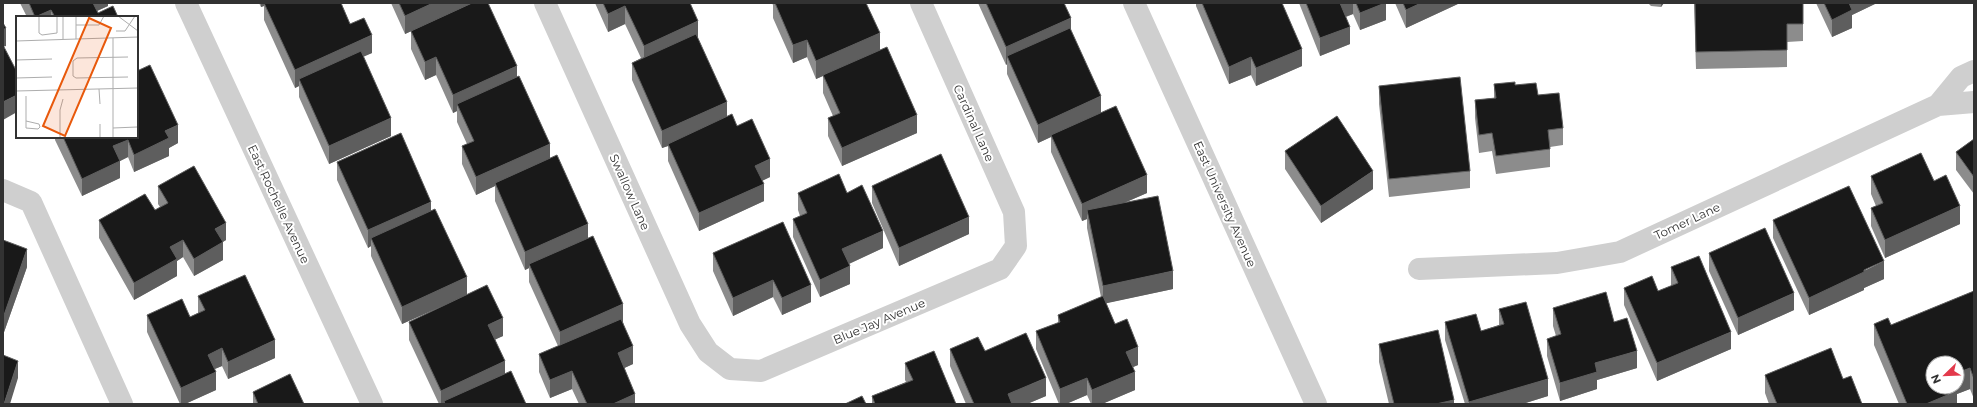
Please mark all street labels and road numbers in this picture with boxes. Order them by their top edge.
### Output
street label: Cardinal Lane [950,82,998,164]
street label: East University Avenue [1190,139,1260,269]
street label: East Rochelle Avenue [245,142,313,266]
street label: Swallow Lane [607,152,653,232]
street label: Tomer Lane [1652,199,1722,243]
street label: Blue Jay Avenue [831,295,927,347]

